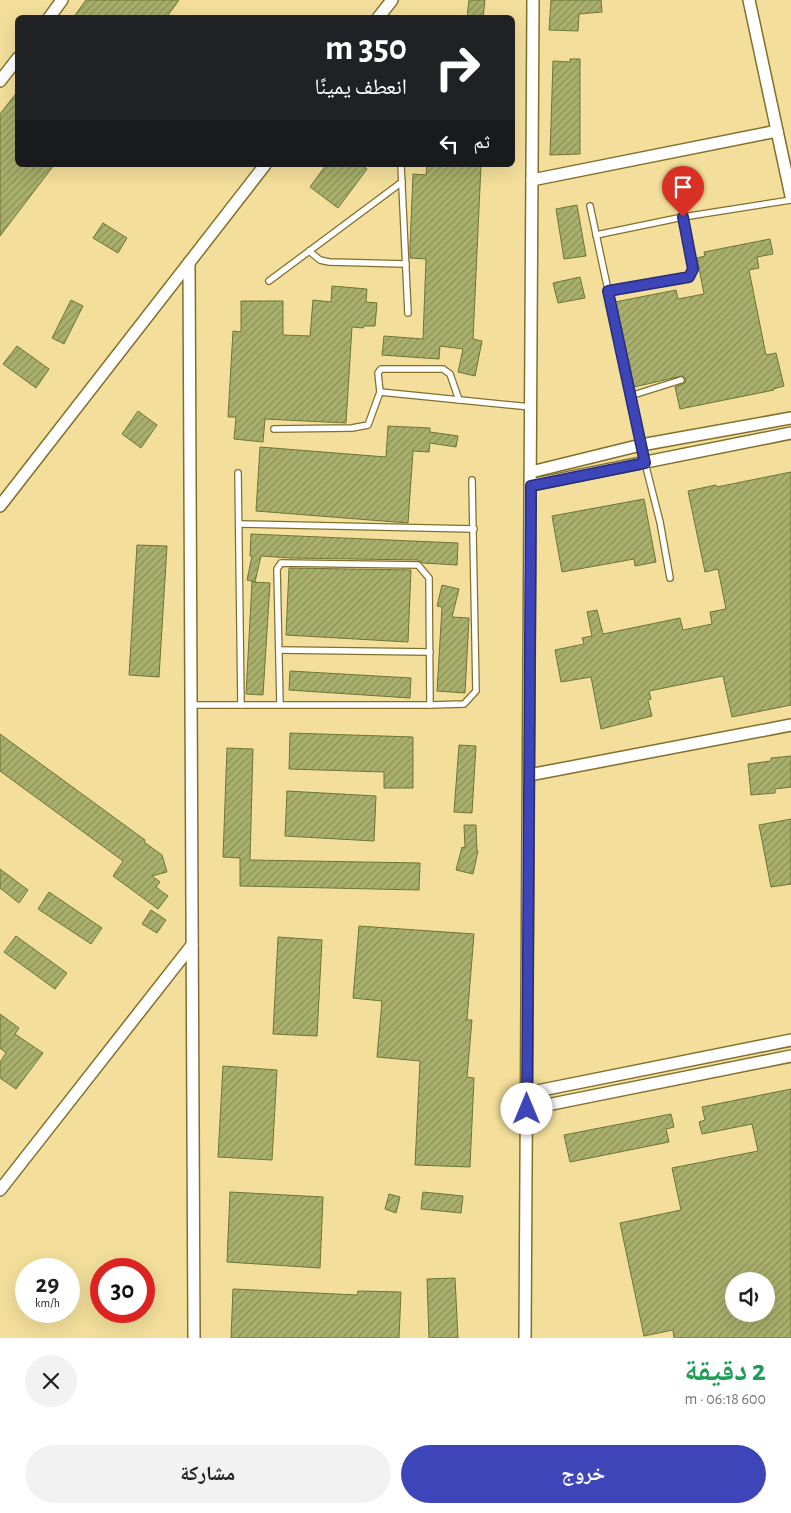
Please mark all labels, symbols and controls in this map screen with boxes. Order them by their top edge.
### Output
text: 350 m [325,31,407,66]
icon: right [425,35,490,100]
text: انعطف يمينًا [315,76,407,98]
icon: left [435,130,463,158]
text: ثم [473,133,490,152]
pin [662,166,704,217]
icon: arrive [669,173,697,201]
position arrow [500,1082,552,1134]
speed limit sign: 30 [90,1258,155,1323]
text: 29 [36,1272,59,1297]
map controls [725,1272,775,1322]
button: sound [725,1272,775,1322]
text: km/h [35,1297,60,1309]
button: close [25,1355,77,1407]
text: 2 دقيقة [684,1356,766,1386]
text: 600 m · 06:18 [684,1391,766,1407]
button: مشاركة [25,1445,391,1503]
button: خروج [401,1445,766,1503]

